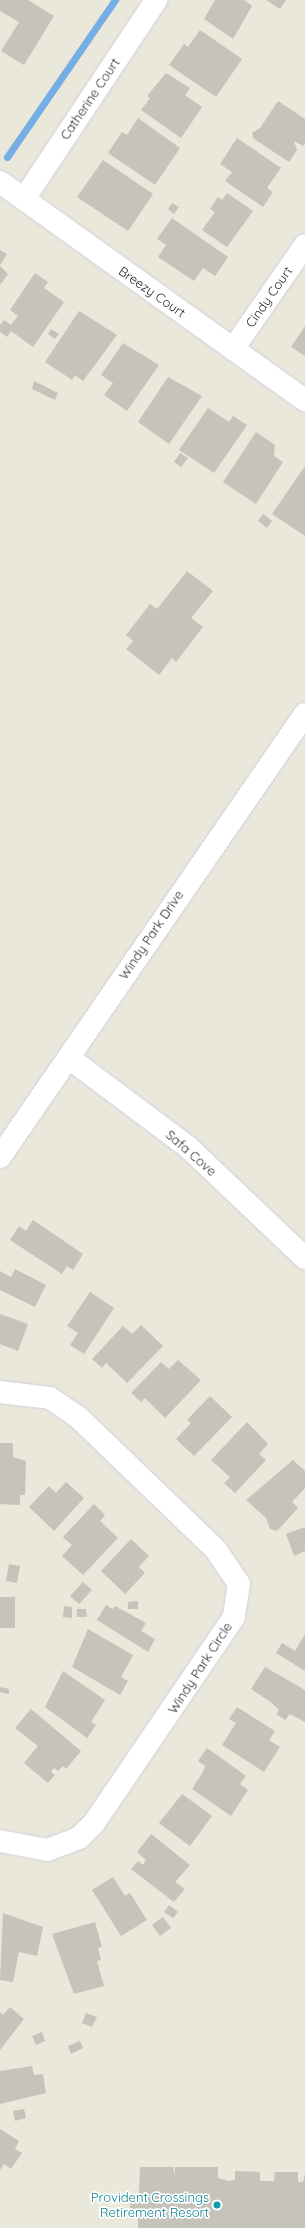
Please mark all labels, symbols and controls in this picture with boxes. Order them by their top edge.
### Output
street label: Catherine Court [57,55,123,143]
street label: Breezy Court [116,263,188,321]
street label: Cindy Court [242,264,296,330]
street label: Windy Park Drive [115,888,187,982]
street label: Safa Cove [163,1127,219,1179]
street label: Windy Park Circle [165,1619,235,1717]
place label: Provident Crossings Retirement Resort [91,2190,209,2221]
marker: Provident Crossings Retirement Resort [212,2200,222,2210]

